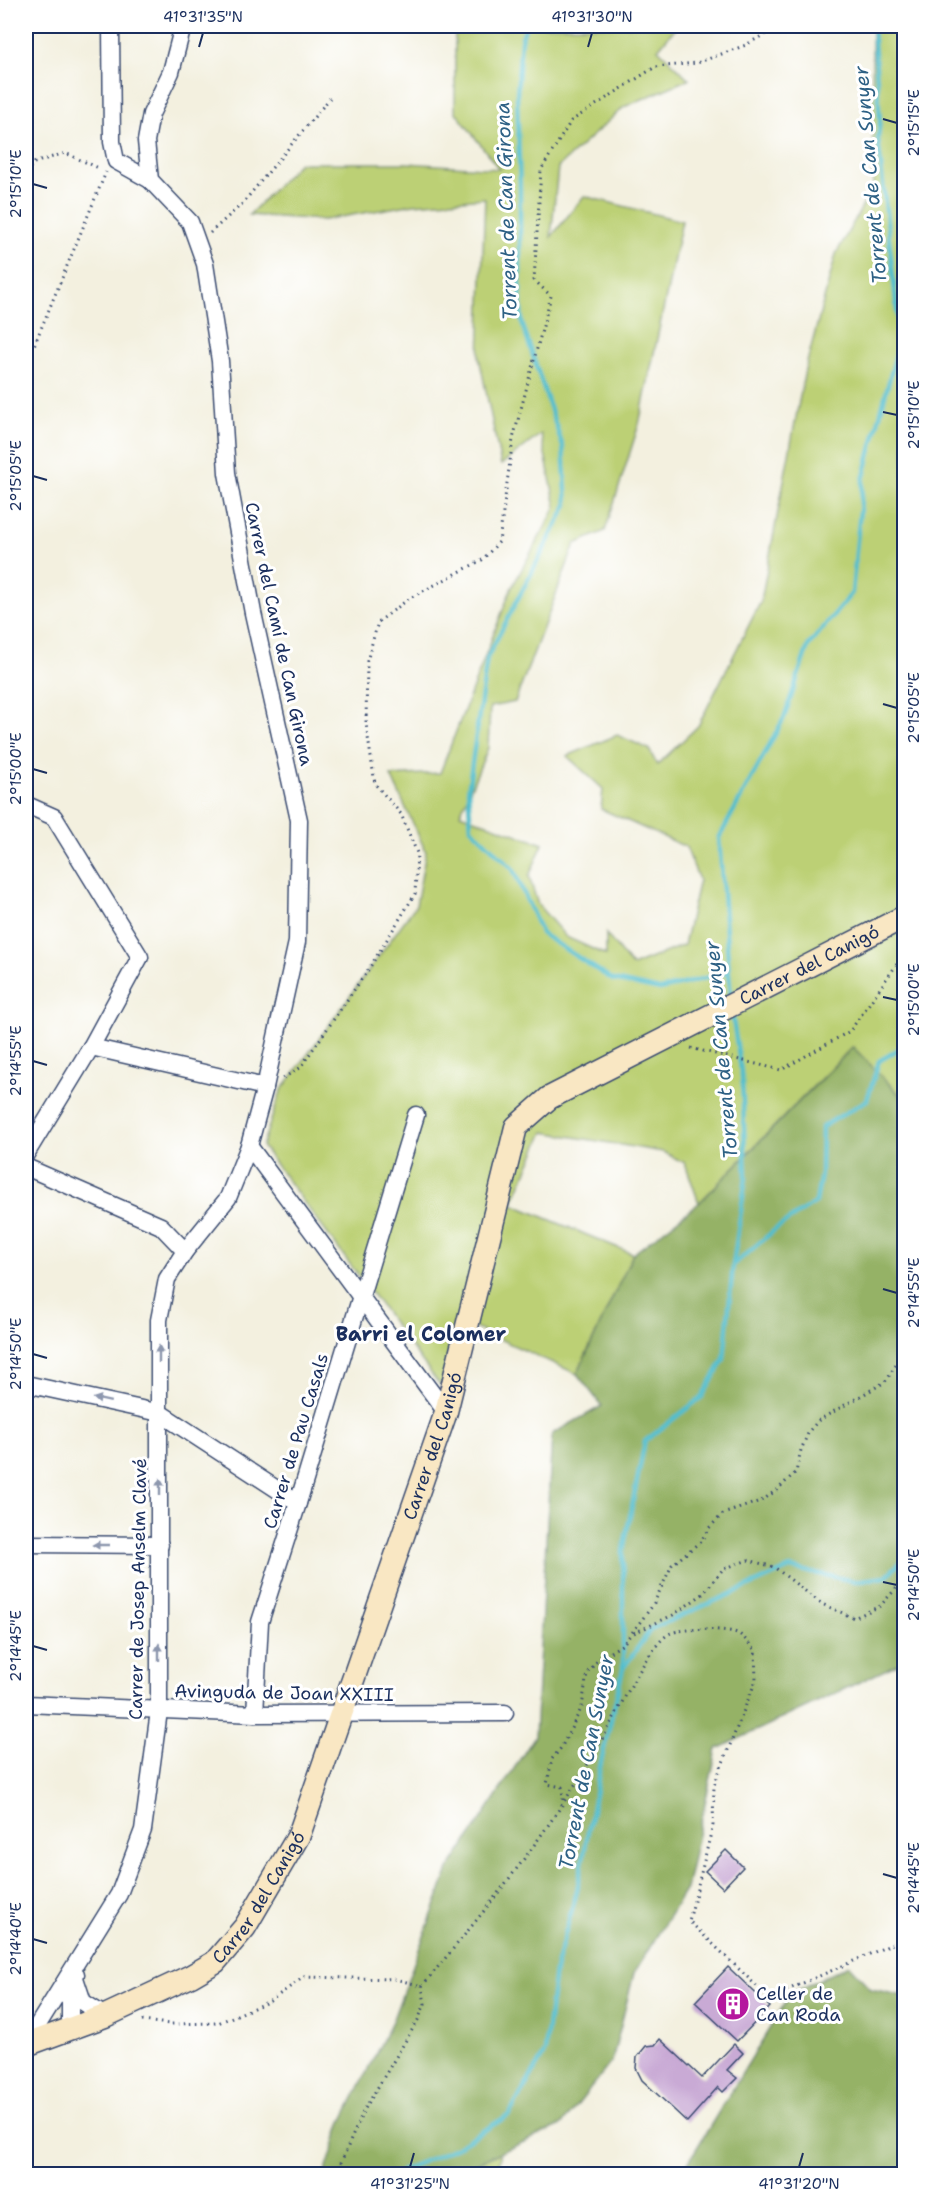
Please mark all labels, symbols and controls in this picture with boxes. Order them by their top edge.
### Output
text: 41°31'35"N [163,7,243,27]
text: 41°31'30"N [551,7,633,27]
water label: Torrent de Can Sunyer [847,64,892,285]
text: 2°15'15"E [904,89,924,157]
water label: Torrent de Can Girona [489,101,523,321]
text: 2°15'10"E [6,149,26,219]
text: 2°15'10"E [904,380,924,450]
text: 2°15'05"E [6,440,26,512]
street label: Carrer del Camí de Can Girona [239,500,319,768]
text: 2°15'05"E [904,672,924,744]
text: 2°15'00"E [6,732,26,806]
street label: Carrer del Canigó [735,920,883,1011]
water label: Torrent de Can Sunyer [698,939,743,1160]
text: 2°15'00"E [904,963,924,1037]
text: 2°14'55"E [6,1025,26,1097]
text: 2°14'55"E [904,1257,924,1329]
text: 2°14'50"E [6,1318,26,1391]
district label: Barri el Colomer [336,1321,506,1347]
one-way arrow [154,1345,164,1364]
street label: Carrer de Pau Casals [258,1350,334,1532]
street label: Carrer del Canigó [397,1370,467,1523]
one-way arrow [93,1395,112,1405]
street label: Carrer de Josep Anselm Clavé [124,1458,152,1720]
one-way arrow [155,1477,165,1496]
one-way arrow [92,1540,111,1549]
text: 2°14'50"E [904,1549,924,1622]
text: 2°14'45"E [6,1610,26,1682]
one-way arrow [154,1643,164,1662]
water label: Torrent de Can Sunyer [552,1652,620,1872]
street label: Avinguda de Joan XXIII [174,1679,394,1707]
street label: Carrer del Canigó [207,1827,311,1969]
text: 2°14'45"E [904,1842,924,1914]
text: 2°14'40"E [6,1902,26,1976]
place label: Celler de Can Roda [756,1982,841,2027]
building icon: Celler de Can Roda [715,1986,751,2022]
text: 41°31'25"N [370,2174,450,2194]
text: 41°31'20"N [758,2174,840,2194]

